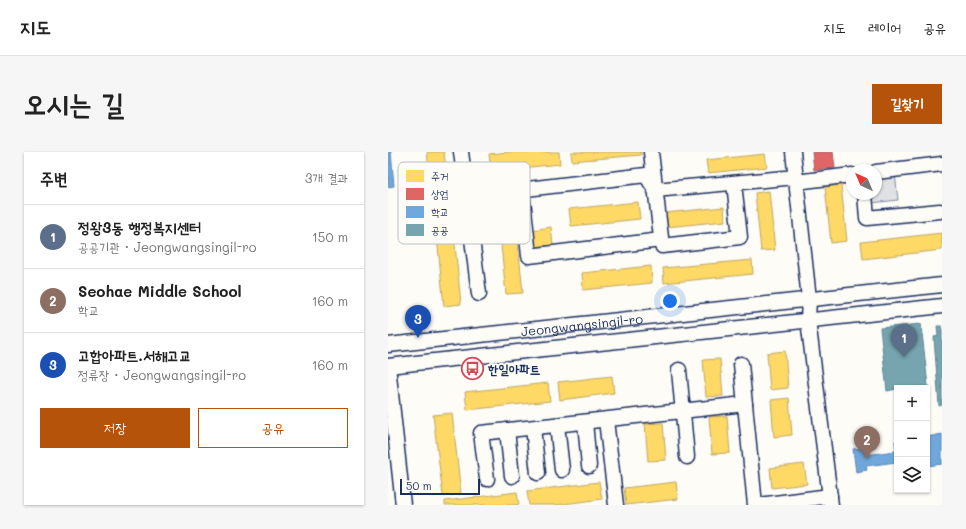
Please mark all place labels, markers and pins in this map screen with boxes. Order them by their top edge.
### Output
pin: 3 [405,305,431,338]
pin: 1 [891,324,917,357]
bus stop icon: 한일아파트 [459,355,485,381]
place label: 한일아파트 [487,360,541,377]
pin: 2 [854,426,880,459]

